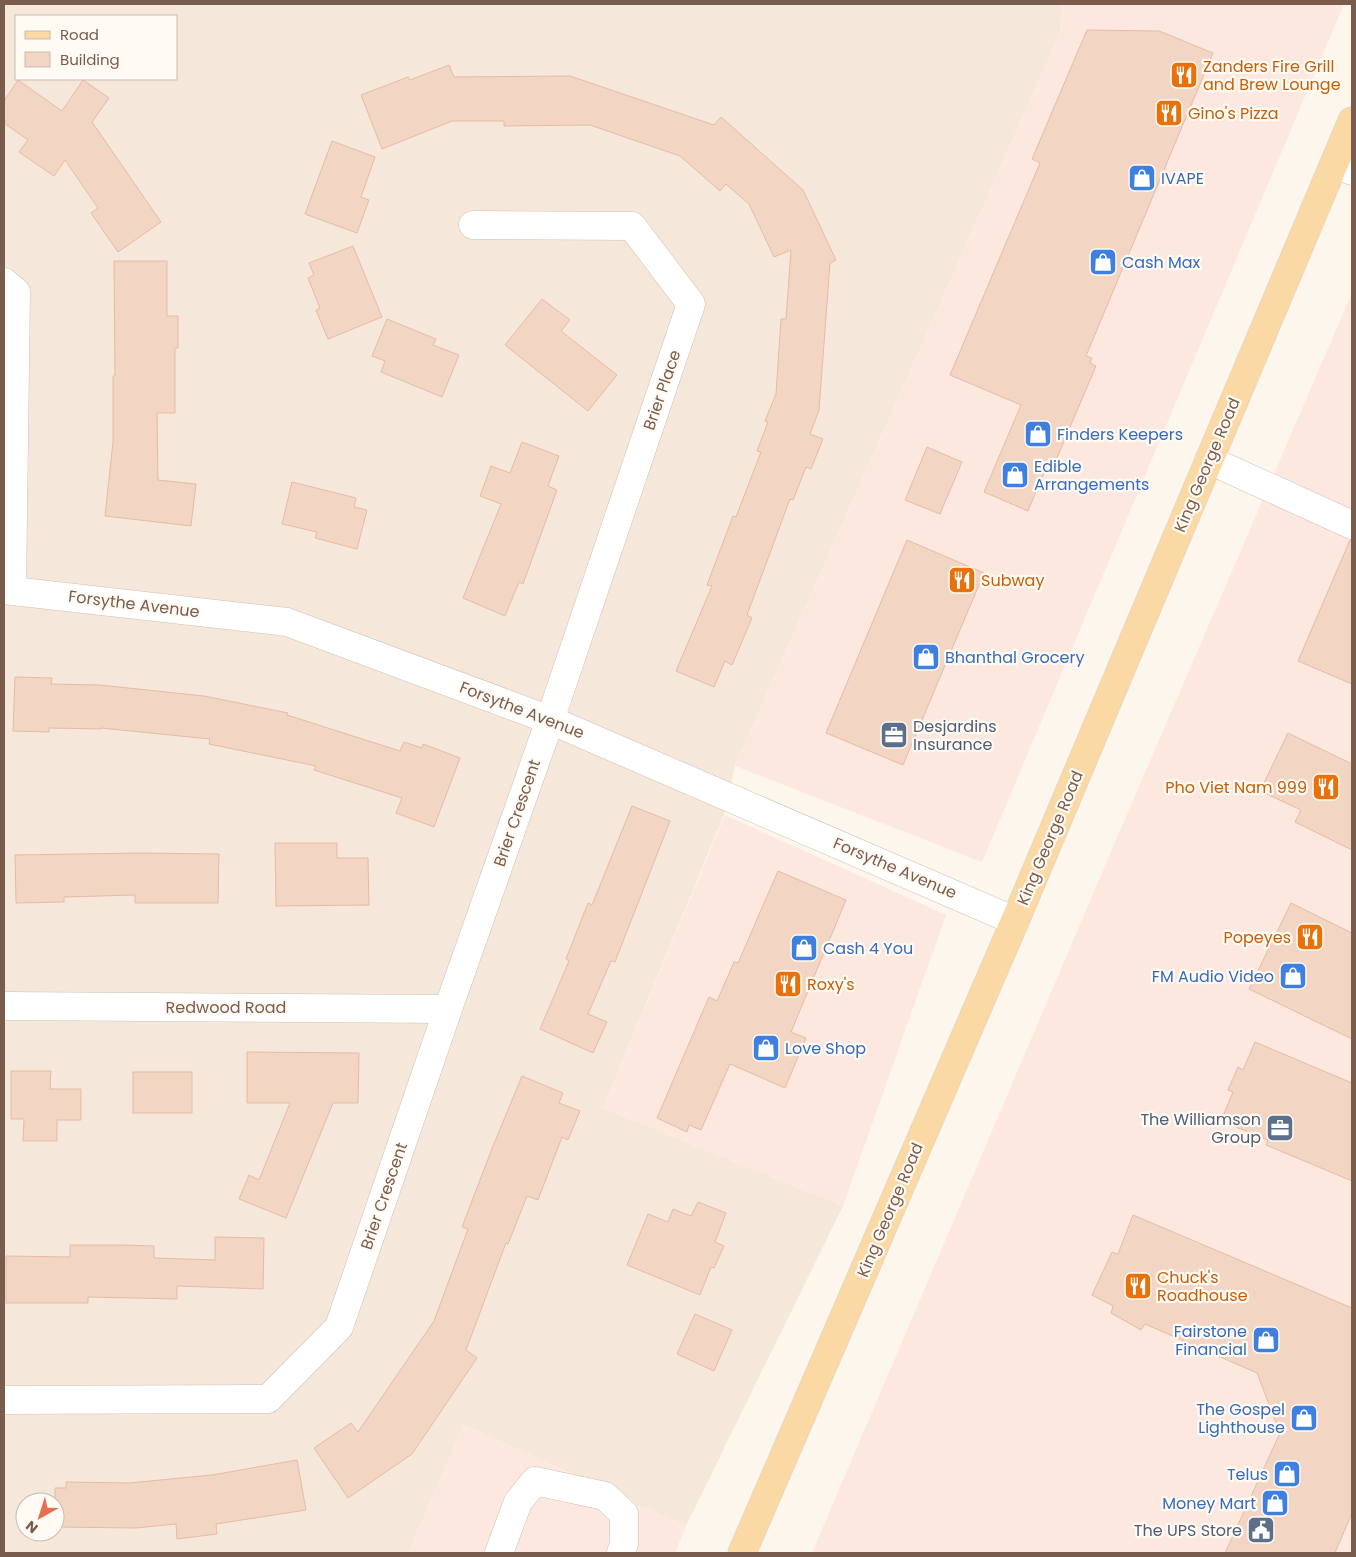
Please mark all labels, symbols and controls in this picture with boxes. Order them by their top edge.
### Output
legend [15,15,178,80]
text: Road [60,24,99,45]
text: Building [60,49,120,70]
place label: Zanders Fire Grill and Brew Lounge [1203,55,1341,96]
restaurant icon: Zanders Fire Grill and Brew Lounge [1169,60,1199,90]
restaurant icon: Gino's Pizza [1154,98,1184,128]
place label: Gino's Pizza [1188,102,1279,125]
shop icon: IVAPE [1127,163,1157,193]
place label: IVAPE [1161,167,1204,190]
shop icon: Cash Max [1088,247,1118,277]
place label: Cash Max [1122,251,1201,274]
street label: Brier Place [638,347,686,433]
street label: King George Road [1168,394,1246,536]
shop icon: Finders Keepers [1023,419,1053,449]
place label: Finders Keepers [1057,423,1183,446]
place label: Edible Arrangements [1034,455,1149,496]
shop icon: Edible Arrangements [1000,460,1030,490]
restaurant icon: Subway [947,565,977,595]
place label: Subway [981,569,1044,592]
street label: Forsythe Avenue [67,585,201,623]
shop icon: Bhanthal Grocery [911,642,941,672]
place label: Bhanthal Grocery [945,646,1084,669]
street label: Forsythe Avenue [456,676,588,744]
place label: Desjardins Insurance [913,715,997,756]
office icon: Desjardins Insurance [879,720,909,750]
street label: Brier Crescent [488,756,546,870]
street label: King George Road [1011,767,1089,909]
restaurant icon: Pho Viet Nam 999 [1311,772,1341,802]
place label: Pho Viet Nam 999 [1165,776,1307,799]
street label: Forsythe Avenue [830,832,960,904]
restaurant icon: Popeyes [1295,922,1325,952]
place label: Popeyes [1223,926,1291,949]
shop icon: Cash 4 You [789,933,819,963]
place label: Cash 4 You [823,937,913,960]
shop icon: FM Audio Video [1278,961,1308,991]
place label: FM Audio Video [1152,965,1274,988]
restaurant icon: Roxy's [773,969,803,999]
place label: Roxy's [807,973,855,996]
street label: Redwood Road [166,996,286,1019]
shop icon: Love Shop [751,1033,781,1063]
place label: Love Shop [785,1037,866,1060]
place label: The Williamson Group [1140,1108,1261,1149]
office icon: The Williamson Group [1265,1113,1295,1143]
street label: Brier Crescent [355,1139,413,1253]
street label: King George Road [851,1139,929,1281]
place label: Chuck's Roadhouse [1157,1266,1248,1307]
restaurant icon: Chuck's Roadhouse [1123,1271,1153,1301]
place label: Fairstone Financial [1174,1320,1247,1361]
shop icon: Fairstone Financial [1251,1325,1281,1355]
place label: The Gospel Lighthouse [1196,1398,1285,1439]
shop icon: The Gospel Lighthouse [1289,1403,1319,1433]
shop icon: Telus [1272,1459,1302,1489]
place label: Telus [1227,1463,1268,1486]
shop icon: Money Mart [1260,1488,1290,1518]
north arrow [15,1492,65,1542]
place label: Money Mart [1162,1492,1256,1515]
public building icon: The UPS Store [1246,1515,1276,1545]
text: N [21,1516,42,1538]
place label: The UPS Store [1134,1519,1242,1542]

